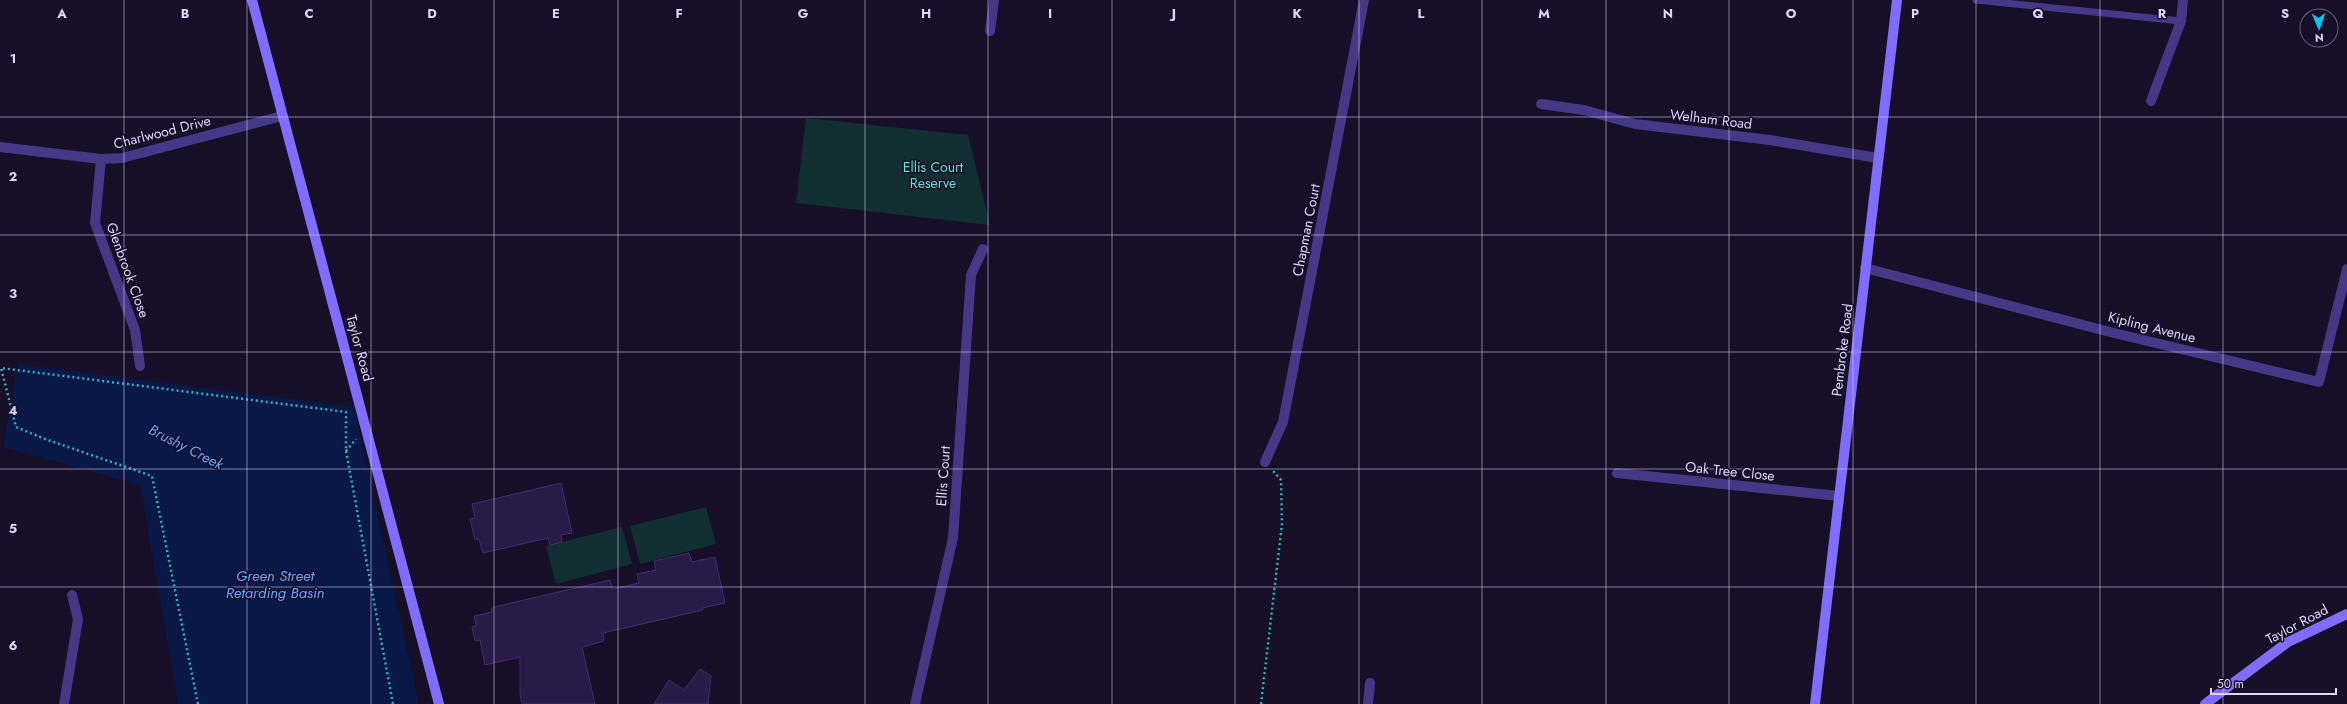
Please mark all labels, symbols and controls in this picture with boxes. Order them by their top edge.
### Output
text: A [56,4,67,23]
text: B [181,4,190,23]
text: C [304,4,314,23]
text: D [427,4,437,23]
text: E [552,4,560,23]
text: F [675,4,683,23]
text: G [798,4,809,23]
text: H [921,4,931,23]
text: I [1048,4,1052,23]
text: J [1169,4,1176,23]
text: K [1292,4,1302,23]
text: L [1418,4,1425,23]
text: M [1538,4,1550,23]
text: N [1663,4,1673,23]
text: O [1786,4,1797,23]
text: P [1911,4,1919,23]
text: Q [2032,4,2044,23]
text: R [2158,4,2167,23]
text: S [2281,4,2289,23]
north arrow [2299,8,2339,48]
text: N [2315,30,2324,46]
text: 1 [10,49,16,68]
street label: Welham Road [1669,104,1753,134]
street label: Charlwood Drive [111,110,213,154]
park label: Ellis Court Reserve [903,157,964,193]
text: 2 [9,167,17,186]
street label: Chapman Court [1287,182,1325,278]
street label: Glenbrook Close [101,220,155,320]
text: 3 [9,284,17,303]
street label: Pembroke Road [1826,303,1858,397]
street label: Kipling Avenue [2106,306,2198,348]
street label: Taylor Road [342,313,378,383]
text: 4 [8,401,18,420]
water label: Brushy Creek [145,419,228,476]
street label: Ellis Court [931,445,955,507]
street label: Oak Tree Close [1684,456,1776,486]
text: 5 [9,519,17,538]
water label: Green Street Retarding Basin [226,565,324,604]
street label: Taylor Road [2262,599,2332,649]
text: 6 [9,636,18,655]
scale bar [2211,670,2336,696]
text: 50 m [2217,675,2244,693]

